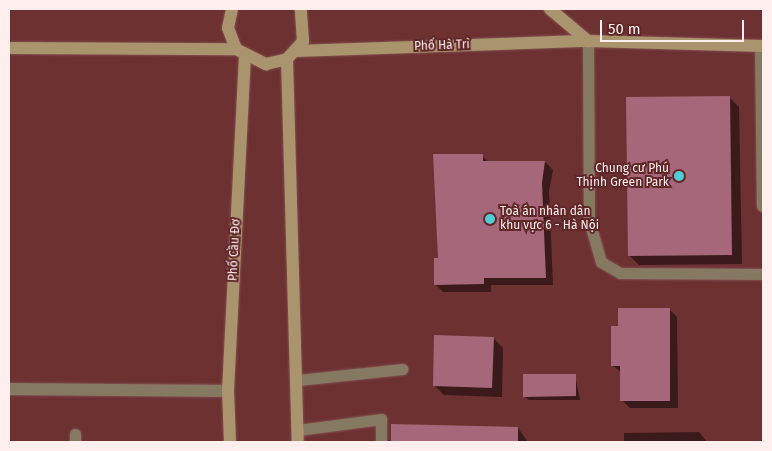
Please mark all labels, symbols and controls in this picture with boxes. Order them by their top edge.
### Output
scale bar [602,10,746,42]
text: 50 m [608,20,641,38]
street label: Phố Hà Trì [414,38,470,54]
place label: Chung cư Phú Thịnh Green Park [576,162,669,190]
marker: Chung cư Phú Thịnh Green Park [673,170,685,182]
place label: Toà án nhân dân khu vực 6 - Hà Nội [500,205,599,233]
marker: Toà án nhân dân khu vực 6 - Hà Nội [484,213,496,225]
street label: Phố Cầu Đơ [226,219,244,281]

